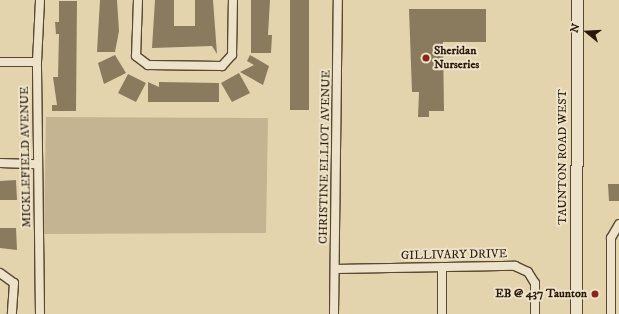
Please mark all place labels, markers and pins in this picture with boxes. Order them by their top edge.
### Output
place label: Sheridan Nurseries [434,44,479,72]
marker: Sheridan Nurseries [421,53,431,63]
place label: EB @ 437 Taunton [495,287,587,301]
marker: EB @ 437 Taunton [590,289,600,299]

